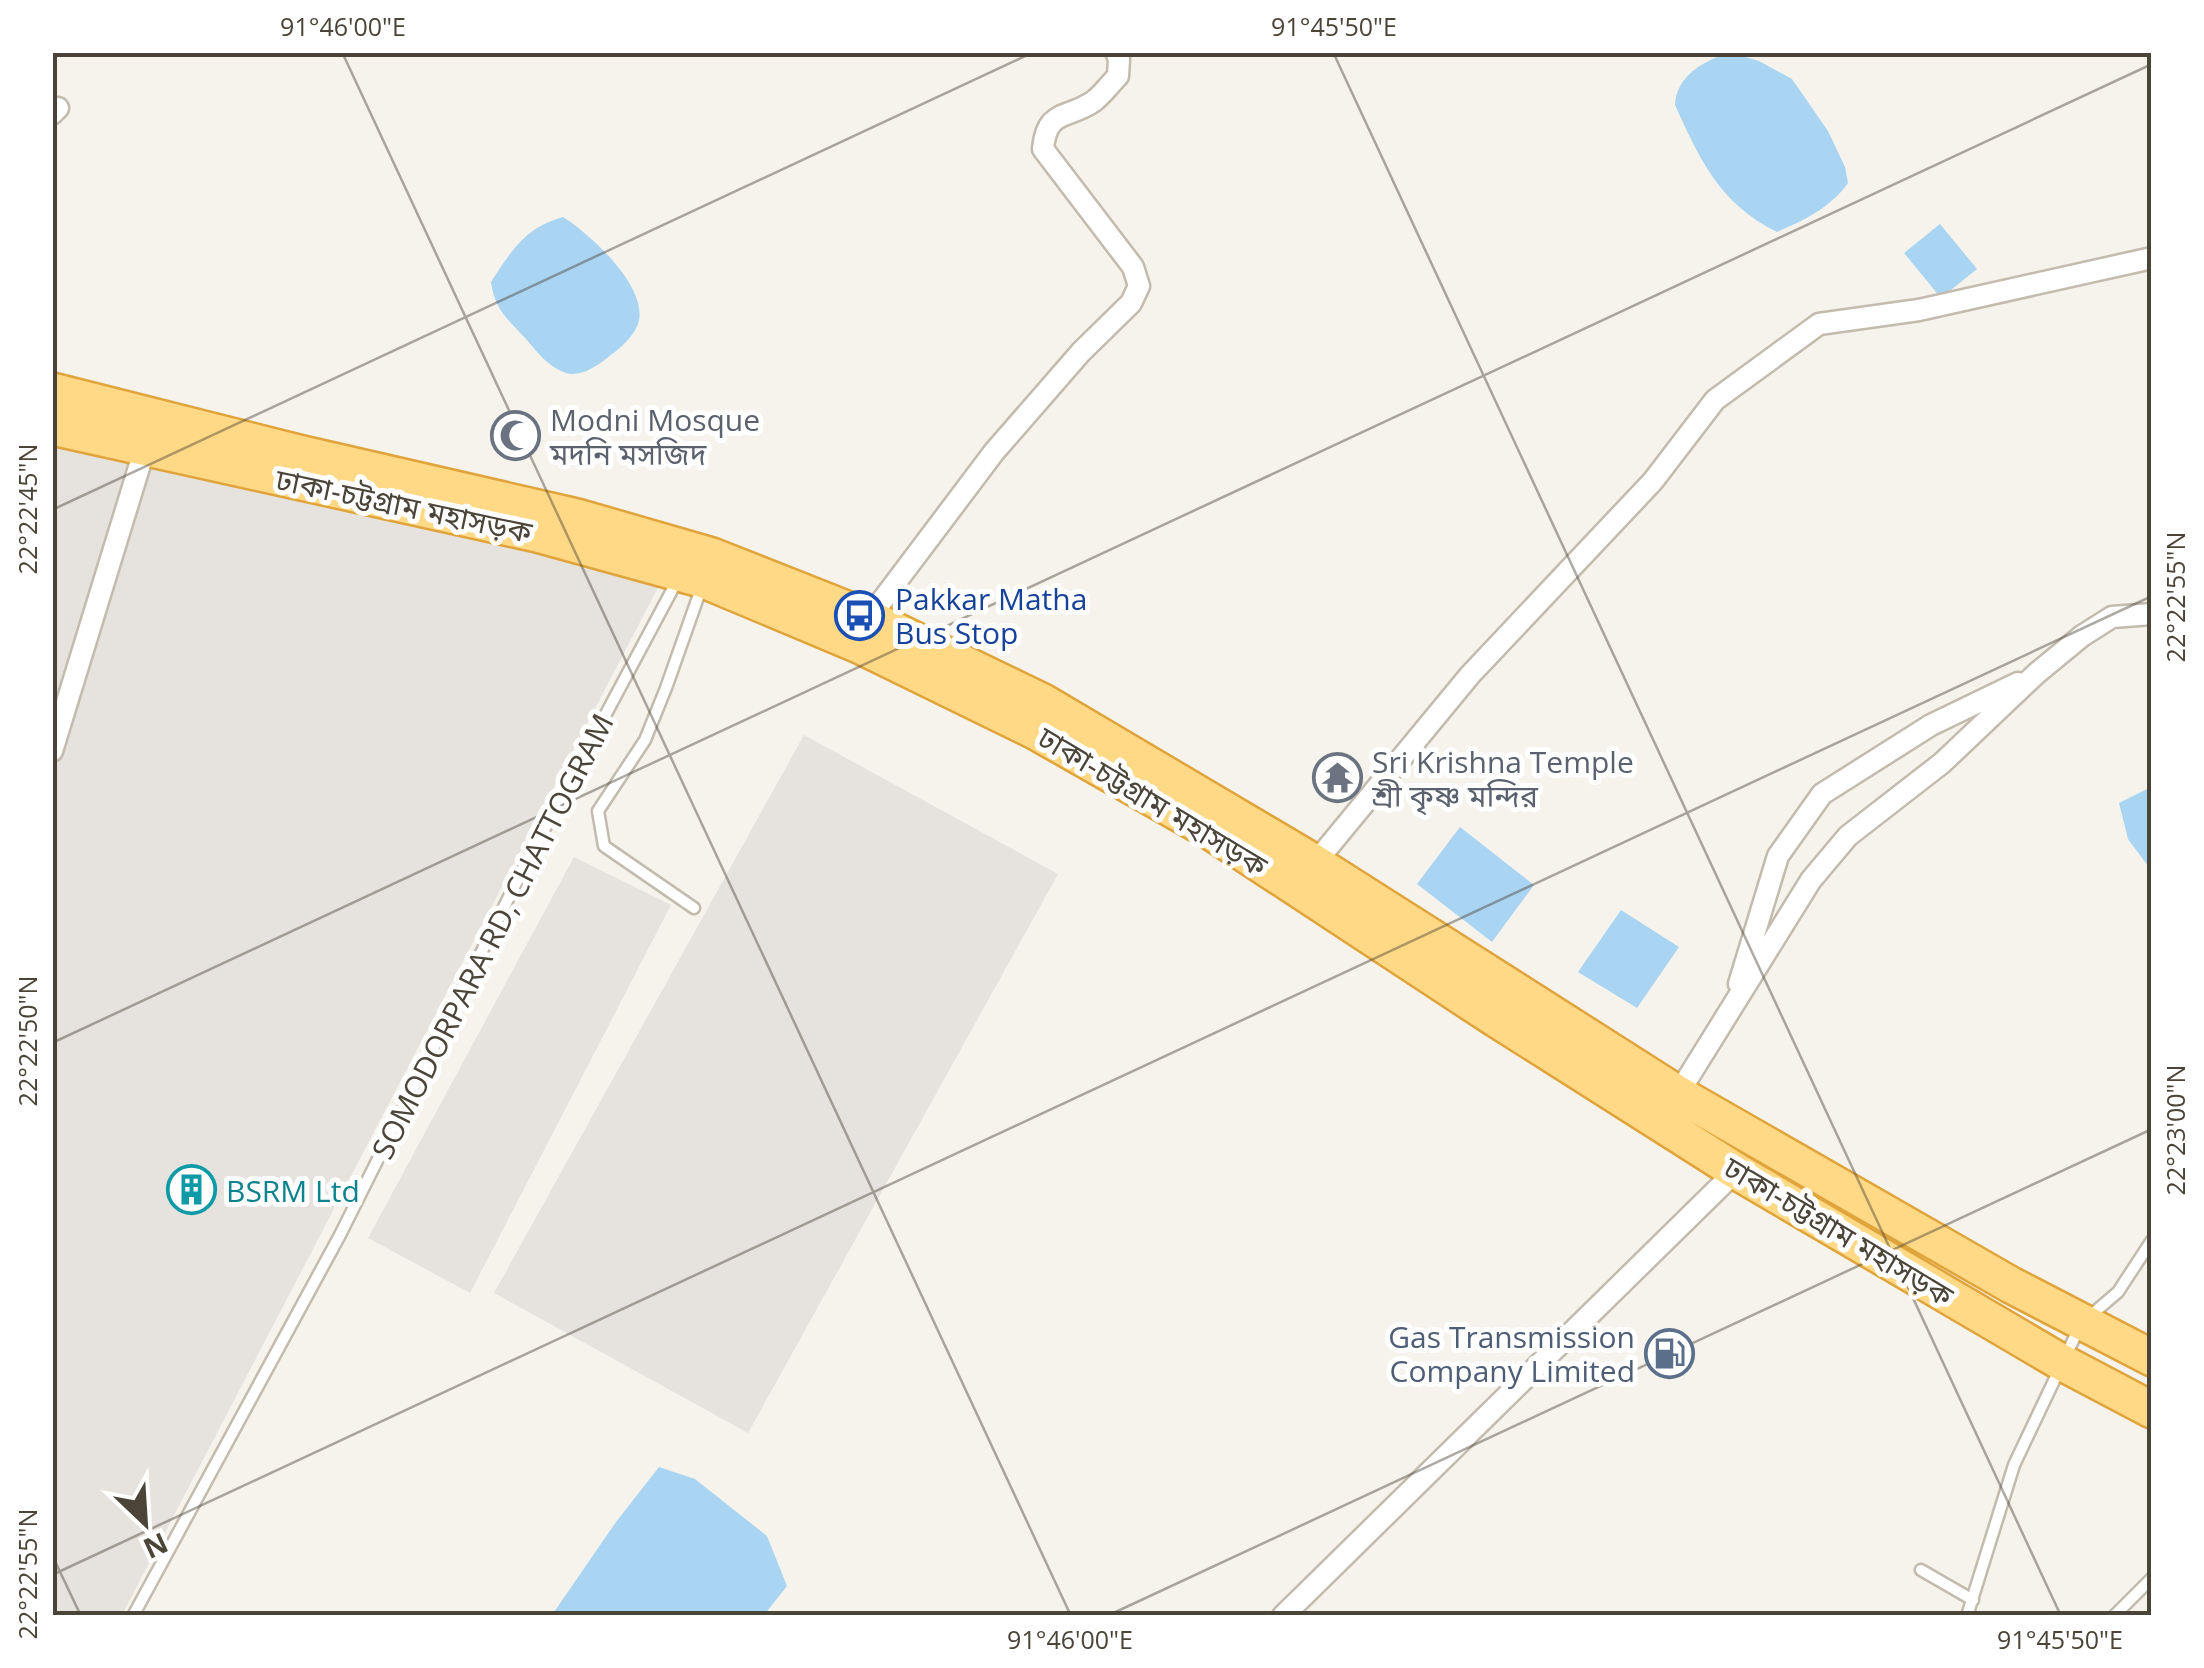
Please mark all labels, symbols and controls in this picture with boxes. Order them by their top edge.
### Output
text: 91°46'00"E [280,9,406,43]
text: 91°45'50"E [1271,9,1397,43]
place label: Modni Mosque মদনি মসজিদ [549,399,760,474]
mosque icon: Modni Mosque মদনি মসজিদ [489,410,541,462]
text: 22°22'45"N [10,444,44,574]
street label: ঢাকা-চট্টগ্রাম মহাসড়ক [271,458,537,552]
text: 22°22'55"N [2158,532,2192,662]
place label: Pakkar Matha Bus Stop [895,578,1087,653]
bus stop icon: Pakkar Matha Bus Stop [834,589,886,641]
street label: SOMODORPARA RD, CHATTOGRAM [361,706,623,1166]
street label: ঢাকা-চট্টগ্রাম মহাসড়ক [1030,716,1276,886]
place label: Sri Krishna Temple শ্রী কৃষ্ণ মন্দির [1371,741,1634,816]
temple icon: Sri Krishna Temple শ্রী কৃষ্ণ মন্দির [1311,752,1363,804]
text: 22°22'50"N [10,976,44,1106]
text: 22°23'00"N [2158,1065,2192,1195]
street label: ঢাকা-চট্টগ্রাম মহাসড়ক [1716,1146,1962,1316]
building icon: BSRM Ltd [165,1164,217,1216]
place label: BSRM Ltd [226,1170,360,1211]
place label: Gas Transmission Company Limited [1388,1316,1635,1391]
fuel station icon: Gas Transmission Company Limited [1644,1327,1696,1379]
north arrow [95,1473,195,1573]
text: 22°22'55"N [10,1509,44,1639]
text: N [138,1525,174,1569]
text: 91°46'00"E [1007,1622,1133,1656]
text: 91°45'50"E [1997,1622,2123,1656]

